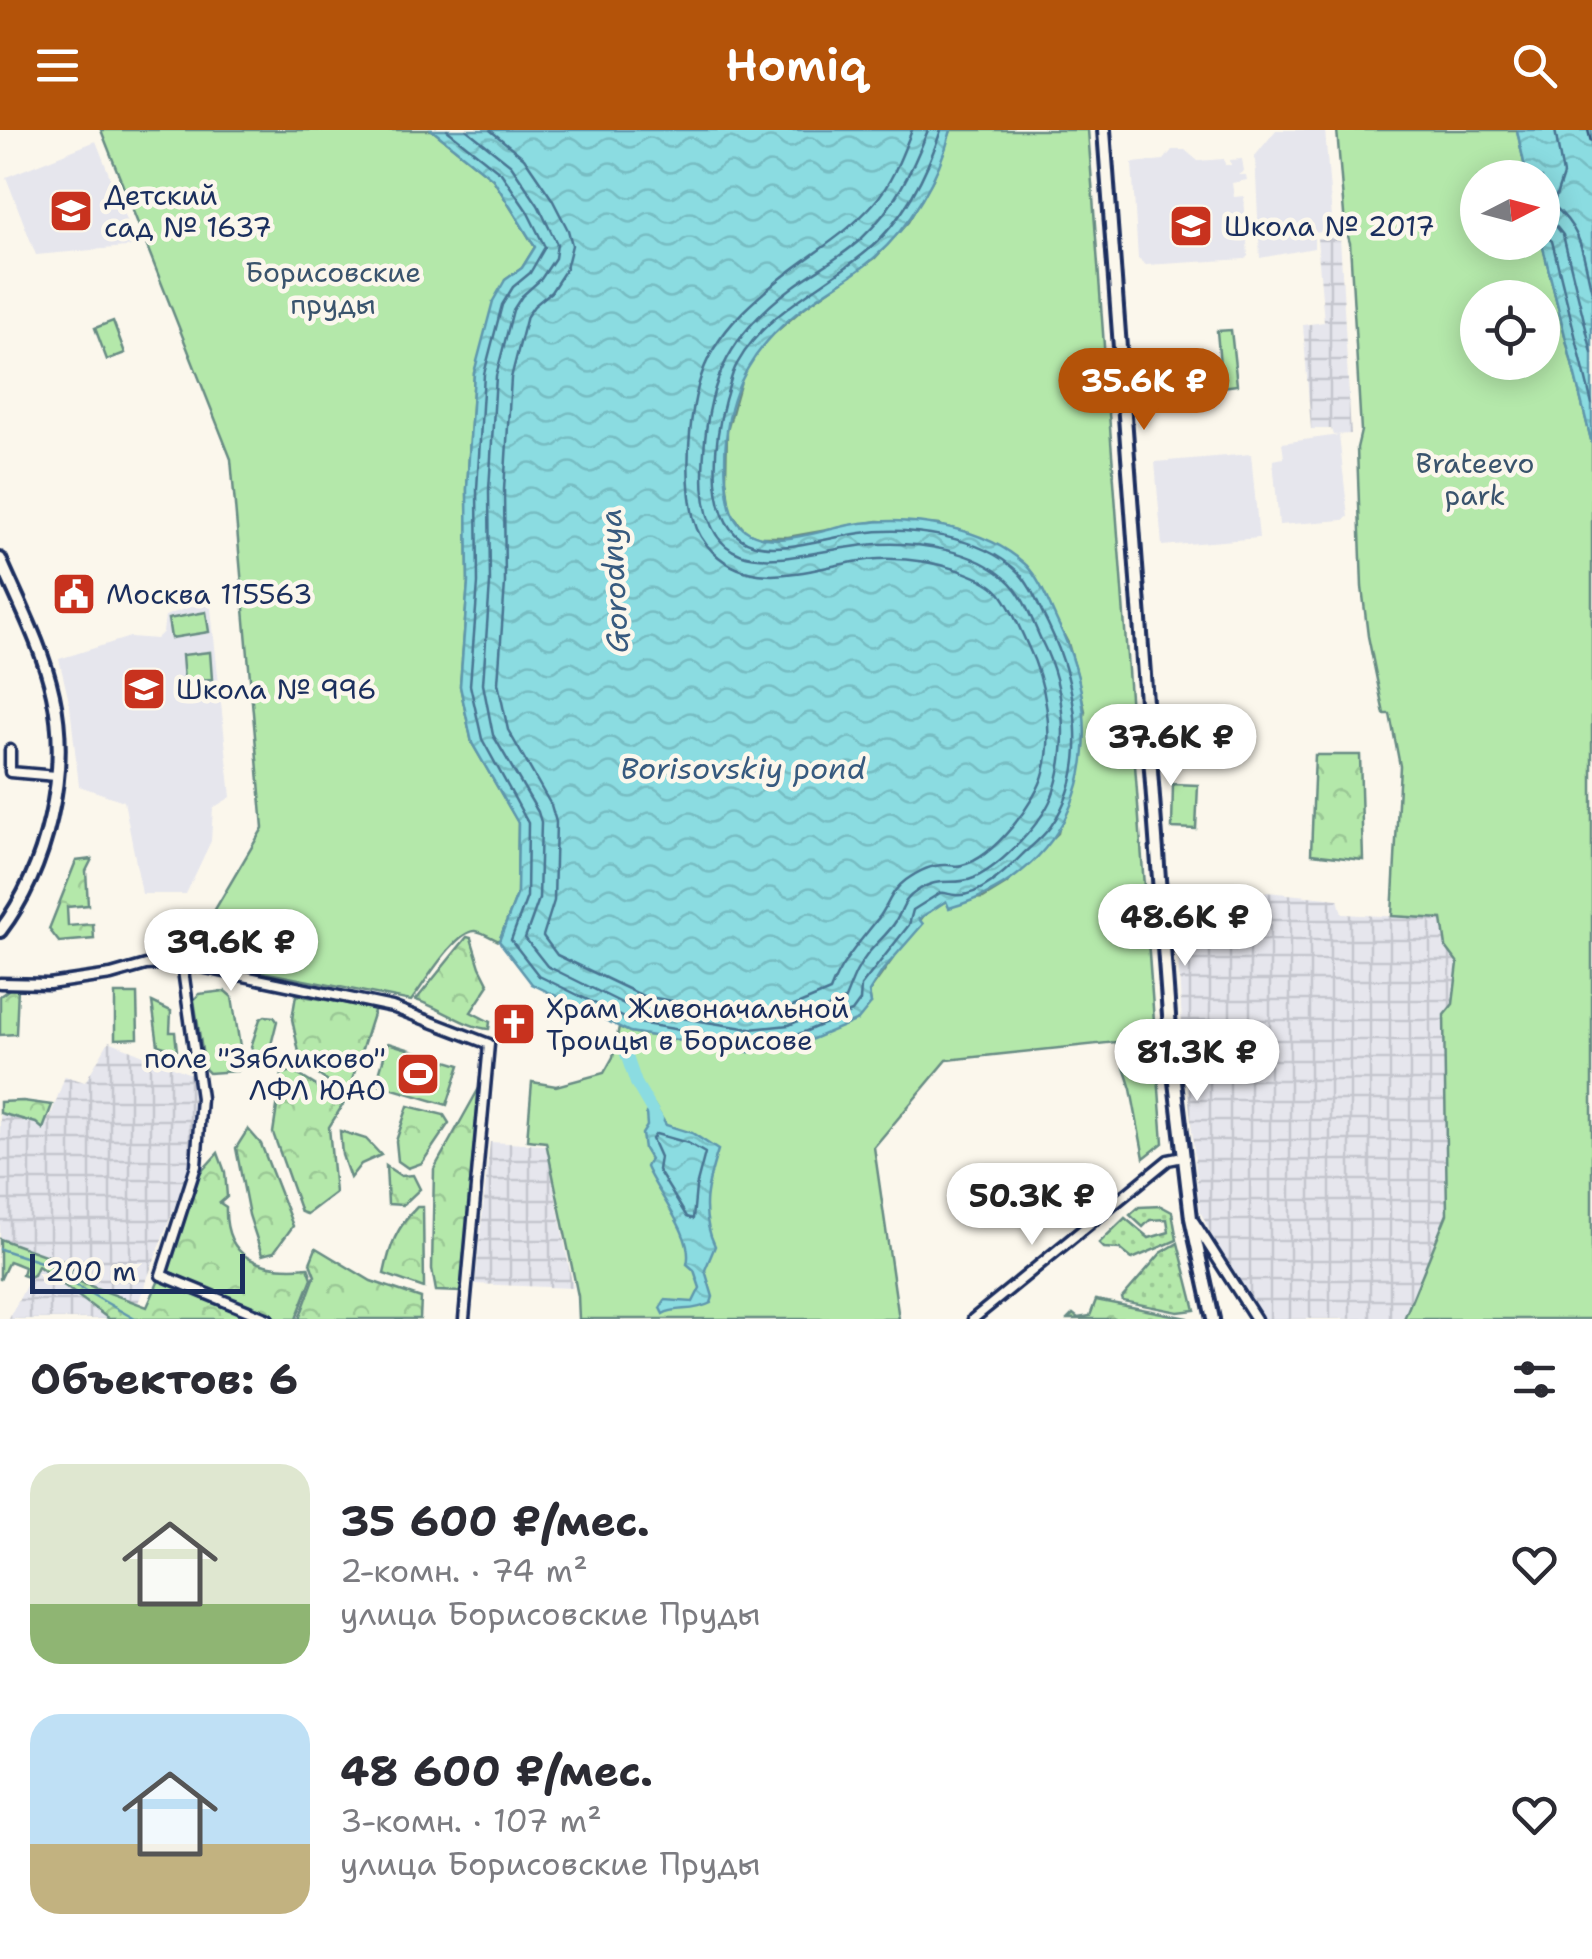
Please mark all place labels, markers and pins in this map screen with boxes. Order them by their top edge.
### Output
place label: Детский сад № 1637 [104,176,272,246]
school or university icon: Детский сад № 1637 [48,188,94,234]
school or university icon: Школа № 2017 [1168,203,1214,249]
place label: Школа № 2017 [1224,207,1435,245]
pin: 35.6K ₽ [1052,348,1236,433]
public building icon: Москва 115563 [51,571,97,617]
place label: Москва 115563 [106,575,313,613]
school or university icon: Школа № 996 [121,666,167,712]
place label: Школа № 996 [176,670,377,708]
pin: 37.6K ₽ [1079,704,1263,789]
pin: 48.6K ₽ [1093,884,1277,969]
pin: 39.6K ₽ [139,909,323,994]
place label: Храм Живоначальной Троицы в Борисове [546,989,849,1059]
church icon: Храм Живоначальной Троицы в Борисове [491,1001,537,1047]
pin: 81.3K ₽ [1105,1019,1289,1104]
place label: поле "Зябликово" ЛФЛ ЮАО [144,1039,386,1109]
sports icon: поле "Зябликово" ЛФЛ ЮАО [395,1051,441,1097]
pin: 50.3K ₽ [940,1163,1124,1248]

